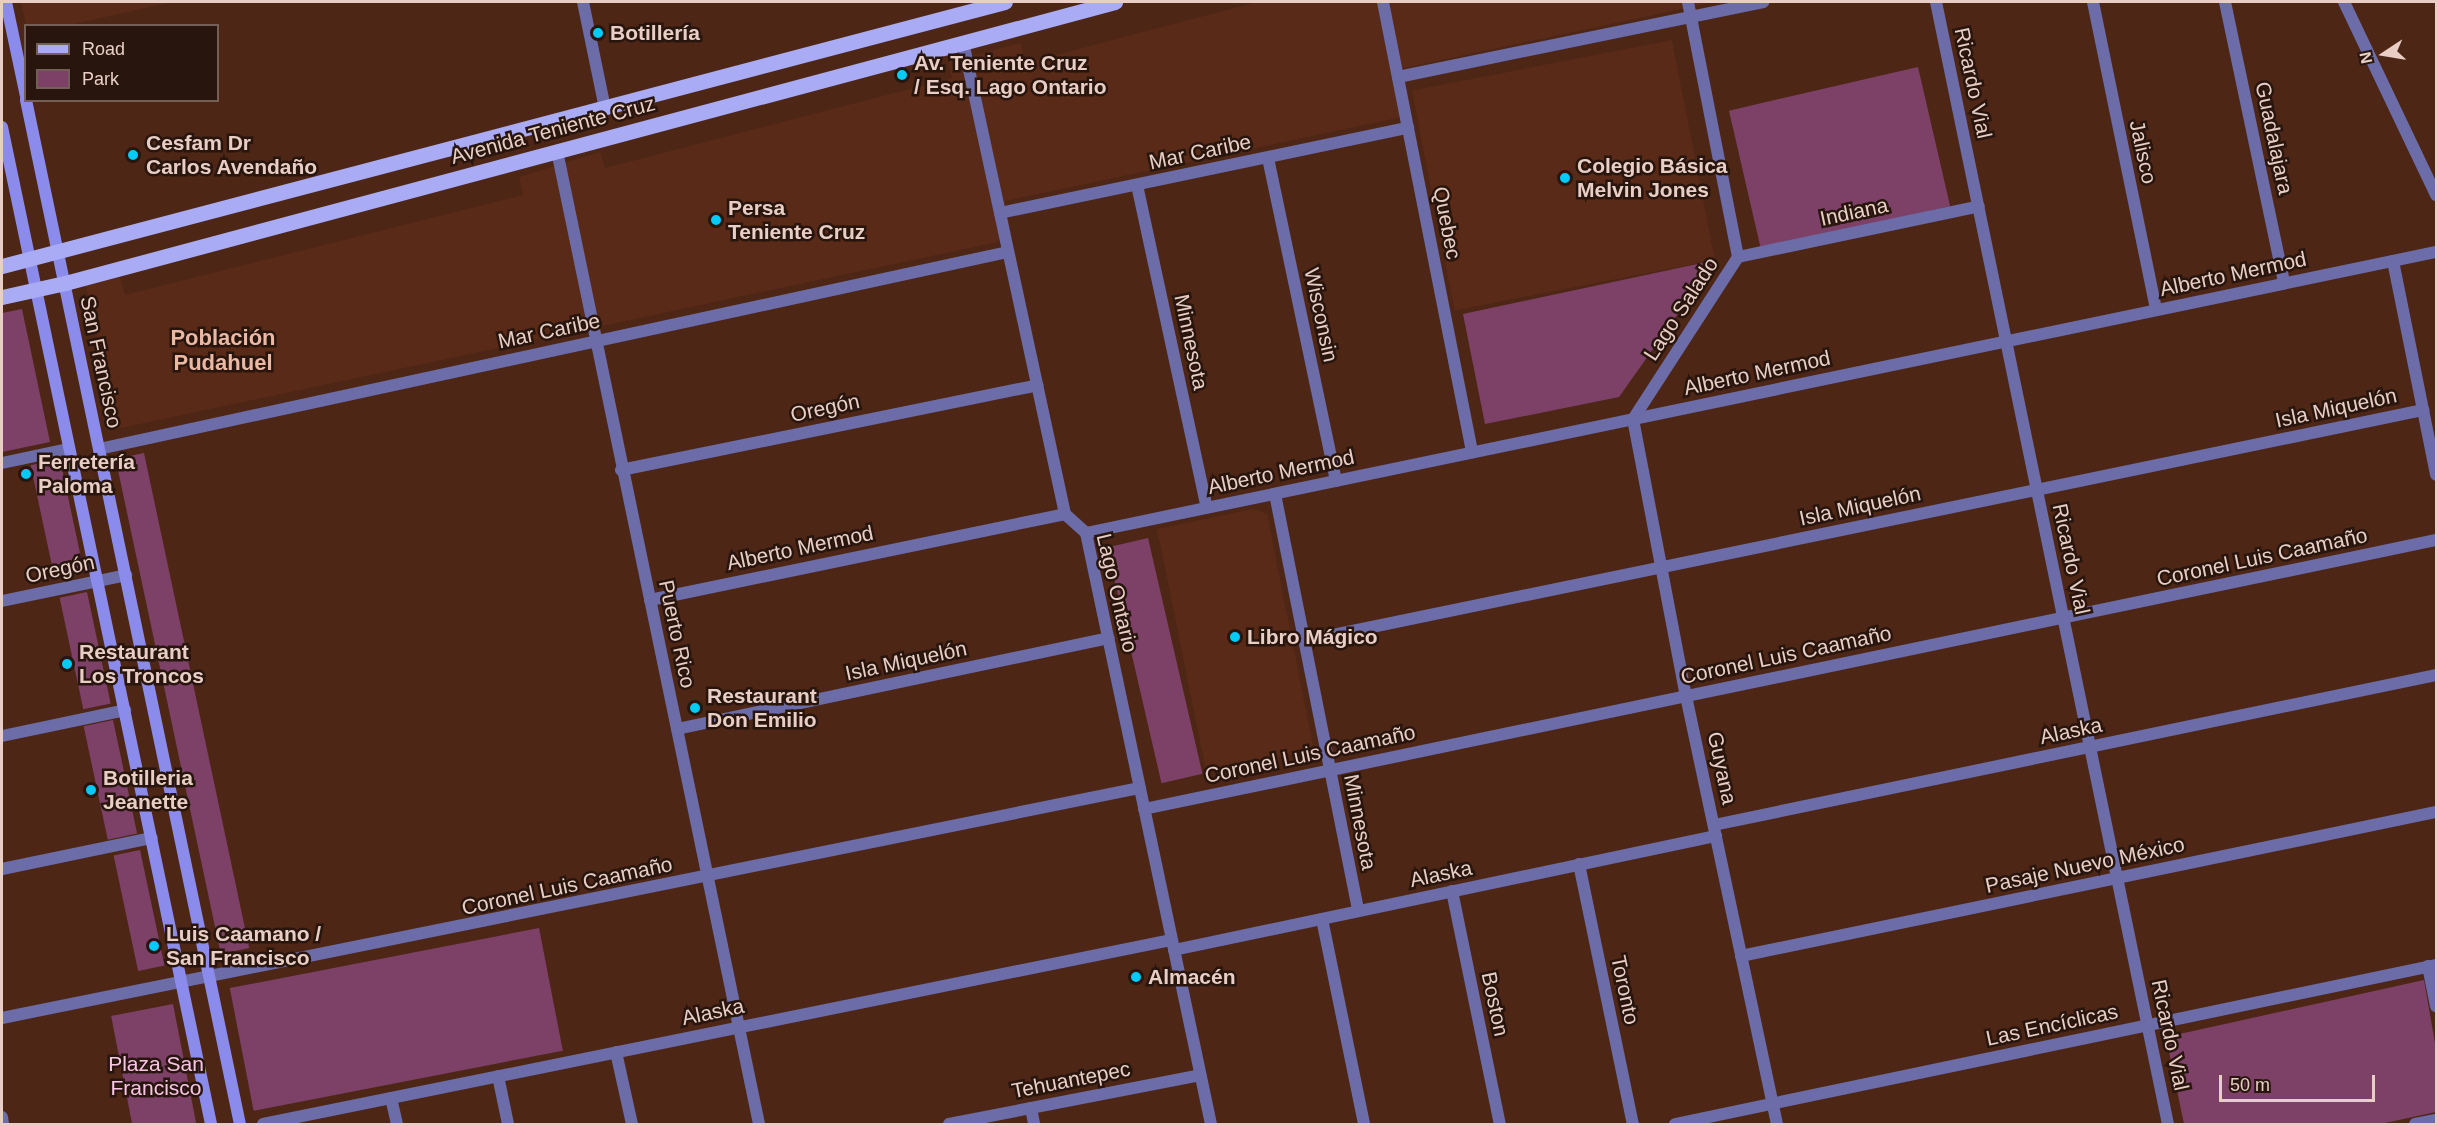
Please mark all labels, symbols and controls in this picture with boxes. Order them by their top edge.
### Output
place label: Botillería [610,20,700,46]
legend [24,24,219,102]
north arrow [2354,24,2414,84]
street label: Ricardo Vial [1949,25,1997,141]
marker: Botillería [591,26,605,40]
text: Road [82,39,125,59]
place label: Av. Teniente Cruz / Esq. Lago Ontario [914,50,1107,100]
text: N [2356,50,2375,65]
marker: Av. Teniente Cruz / Esq. Lago Ontario [895,68,909,82]
text: Park [82,69,119,89]
street label: Guadalajara [2250,79,2298,197]
street label: Avenida Teniente Cruz [448,91,658,169]
street label: Jalisco [2124,118,2162,186]
street label: Mar Caribe [1147,129,1253,175]
place label: Cesfam Dr Carlos Avendaño [146,130,318,180]
marker: Cesfam Dr Carlos Avendaño [124,146,142,164]
place label: Colegio Básica Melvin Jones [1577,153,1728,203]
marker: Colegio Básica Melvin Jones [1558,171,1572,185]
street label: Quebec [1428,184,1466,262]
street label: Indiana [1818,193,1890,231]
place label: Persa Teniente Cruz [728,195,865,245]
marker: Persa Teniente Cruz [709,213,723,227]
street label: Alberto Mermod [2157,246,2309,302]
street label: Lago Salado [1638,253,1724,365]
street label: Wisconsin [1299,266,1343,364]
street label: Minnesota [1169,292,1213,392]
street label: San Francisco [75,294,127,430]
street label: Mar Caribe [496,308,602,354]
district label: Población Pudahuel [170,324,276,376]
street label: Alberto Mermod [1681,345,1833,401]
street label: Isla Miquelón [2273,383,2399,433]
street label: Oregón [788,388,862,428]
street label: Alberto Mermod [1205,444,1357,500]
place label: Ferretería Paloma [38,449,135,499]
marker: Ferretería Paloma [19,467,33,481]
street label: Isla Miquelón [1797,481,1923,531]
street label: Ricardo Vial [2047,501,2095,617]
street label: Alberto Mermod [724,520,876,576]
street label: Coronel Luis Caamaño [2154,522,2370,592]
street label: Lago Ontario [1091,531,1143,655]
street label: Oregón [23,549,97,589]
street label: Puerto Rico [653,578,701,690]
street label: Coronel Luis Caamaño [1678,620,1894,690]
place label: Libro Mágico [1247,624,1378,650]
marker: Libro Mágico [1228,630,1242,644]
street label: Isla Miquelón [843,636,969,686]
place label: Restaurant Los Troncos [79,639,204,689]
marker: Restaurant Los Troncos [60,657,74,671]
place label: Restaurant Don Emilio [707,683,817,733]
marker: Restaurant Don Emilio [688,701,702,715]
street label: Alaska [2038,712,2104,750]
street label: Coronel Luis Caamaño [1202,719,1418,789]
street label: Guyana [1702,729,1742,807]
place label: Botilleria Jeanette [103,765,193,815]
street label: Minnesota [1338,772,1382,872]
marker: Botilleria Jeanette [84,783,98,797]
street label: Pasaje Nuevo México [1983,832,2187,898]
street label: Coronel Luis Caamaño [459,851,675,921]
street label: Alaska [1408,855,1474,893]
place label: Luis Caamano / San Francisco [166,921,321,971]
marker: Luis Caamano / San Francisco [147,939,161,953]
street label: Toronto [1605,953,1645,1027]
place label: Almacén [1148,964,1236,990]
street label: Boston [1476,969,1514,1039]
marker: Almacén [1129,970,1143,984]
street label: Ricardo Vial [2146,977,2194,1093]
street label: Alaska [680,993,746,1031]
street label: Las Encíclicas [1984,999,2120,1051]
park label: Plaza San Francisco [108,1051,204,1101]
street label: Tehuantepec [1010,1056,1132,1104]
scale bar [2222,1063,2378,1101]
text: 50 m [2230,1075,2270,1095]

